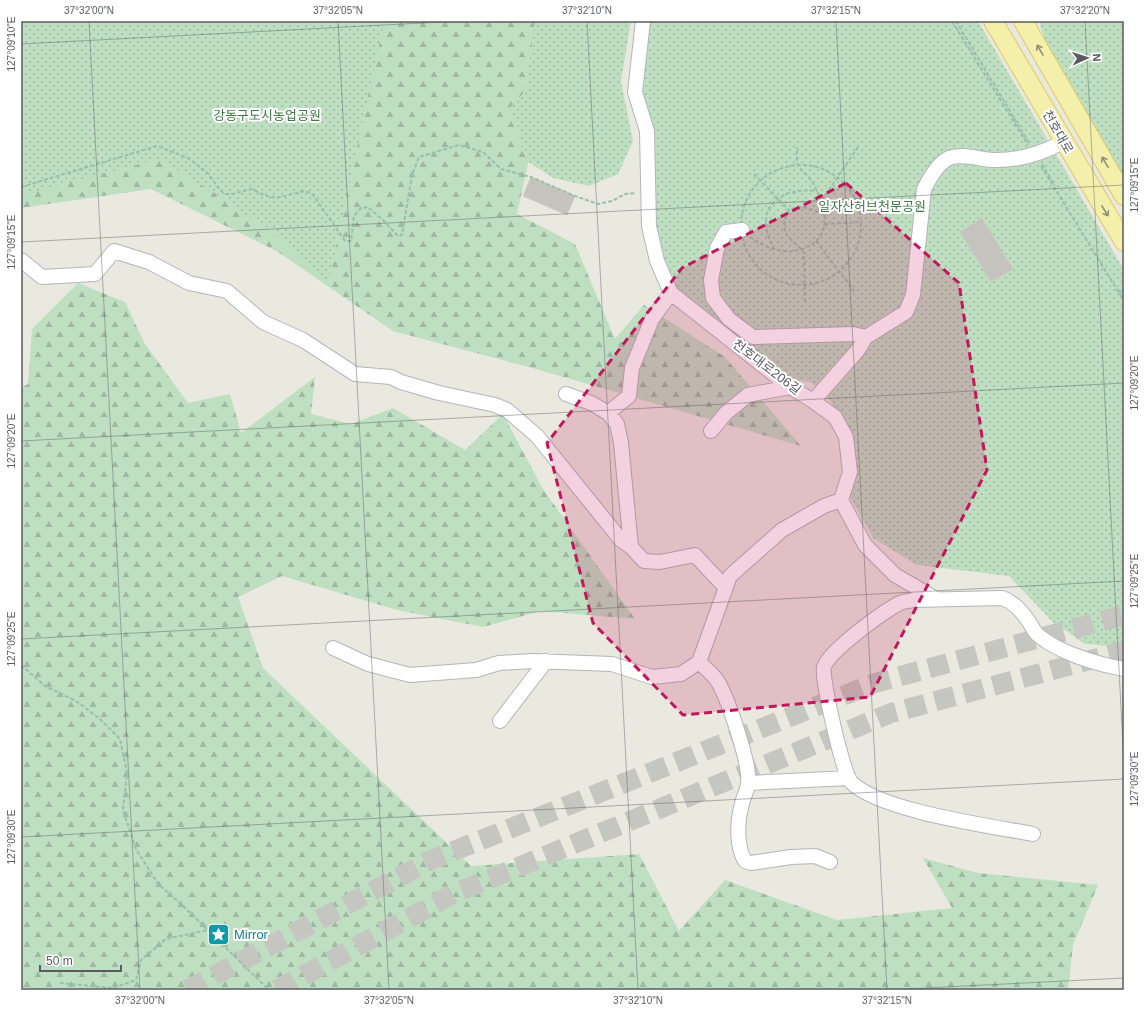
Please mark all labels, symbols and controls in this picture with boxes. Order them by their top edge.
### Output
text: 37°32'00"N [64,5,114,16]
text: 37°32'05"N [313,5,363,16]
text: 37°32'10"N [562,5,612,16]
text: 37°32'15"N [811,5,861,16]
text: 37°32'20"N [1060,5,1110,16]
text: 127°09'10"E [6,16,17,72]
north arrow [1067,38,1107,78]
one-way arrow [1035,44,1043,56]
text: N [1091,53,1103,62]
park label: 강동구도시농업공원 [213,108,321,123]
street label: 천호대로 [1040,108,1076,156]
one-way arrow [1100,156,1108,168]
text: 127°09'15"E [1129,157,1140,213]
park label: 일자산허브천문공원 [818,199,926,214]
one-way arrow [1102,205,1110,217]
text: 127°09'15"E [6,214,17,270]
street label: 천호대로206길 [730,336,804,398]
text: 127°09'20"E [1129,355,1140,411]
text: 127°09'20"E [6,413,17,469]
text: 127°09'25"E [1129,553,1140,609]
text: 127°09'25"E [6,611,17,667]
text: 127°09'30"E [1129,751,1140,807]
text: 127°09'30"E [6,809,17,865]
place icon: Mirror [205,921,231,947]
place label: Mirror [234,927,269,942]
scale bar [40,947,121,973]
text: 50 m [46,954,73,968]
text: 37°32'00"N [115,995,165,1006]
text: 37°32'05"N [364,995,414,1006]
text: 37°32'10"N [613,995,663,1006]
text: 37°32'15"N [862,995,912,1006]

